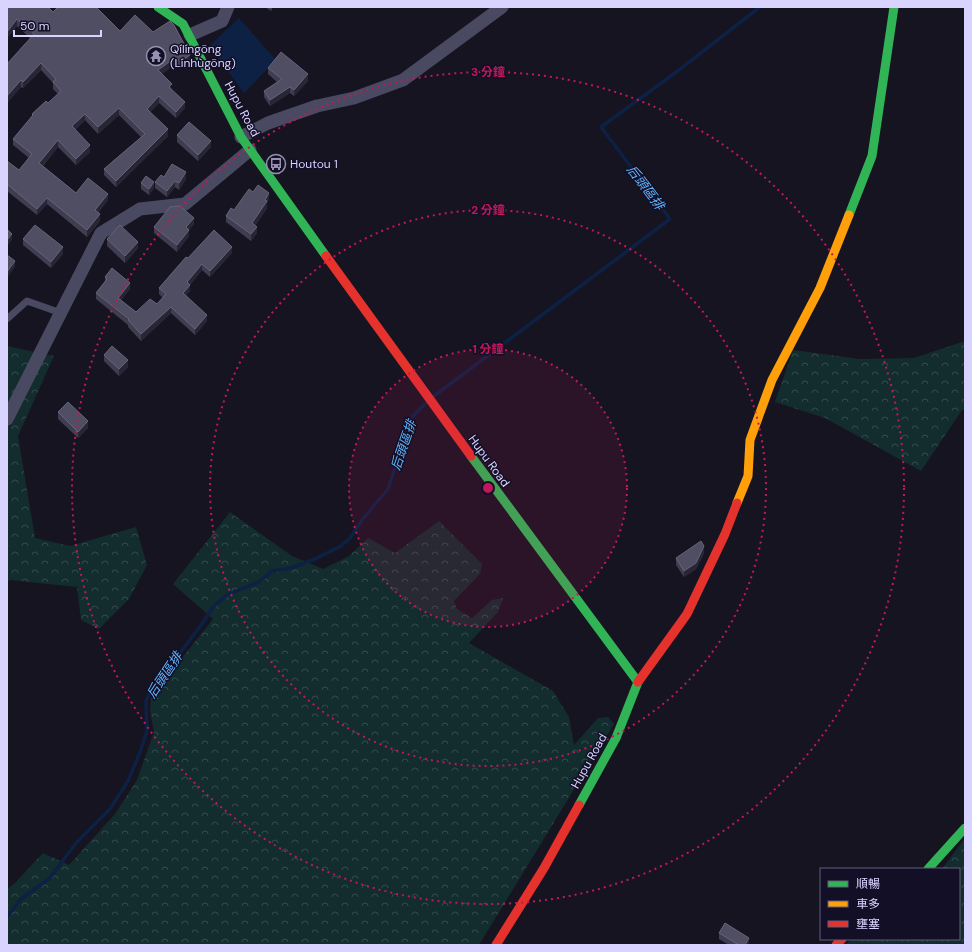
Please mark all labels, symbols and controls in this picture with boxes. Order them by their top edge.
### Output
scale bar [14,12,101,38]
text: 50 m [20,18,49,34]
place label: Qílíngōng (Línhùgōng) [170,41,236,71]
temple icon: Qílíngōng (Línhùgōng) [145,45,167,67]
text: 3 分鐘 [471,64,505,80]
street label: Hupu Road [221,79,263,139]
bus stop icon: Houtou 1 [265,153,287,175]
place label: Houtou 1 [290,156,338,172]
water label: 后頭區排 [623,161,669,215]
text: 2 分鐘 [471,202,505,218]
text: 1 分鐘 [472,341,504,357]
water label: 后頭區排 [387,416,421,473]
street label: Hupu Road [465,432,513,490]
centre of rings [481,481,495,495]
water label: 后頭區排 [143,647,187,702]
street label: Hupu Road [567,731,611,791]
legend [820,868,960,940]
text: 順暢 [856,876,880,892]
text: 車多 [856,896,880,912]
text: 壅塞 [856,916,880,932]

